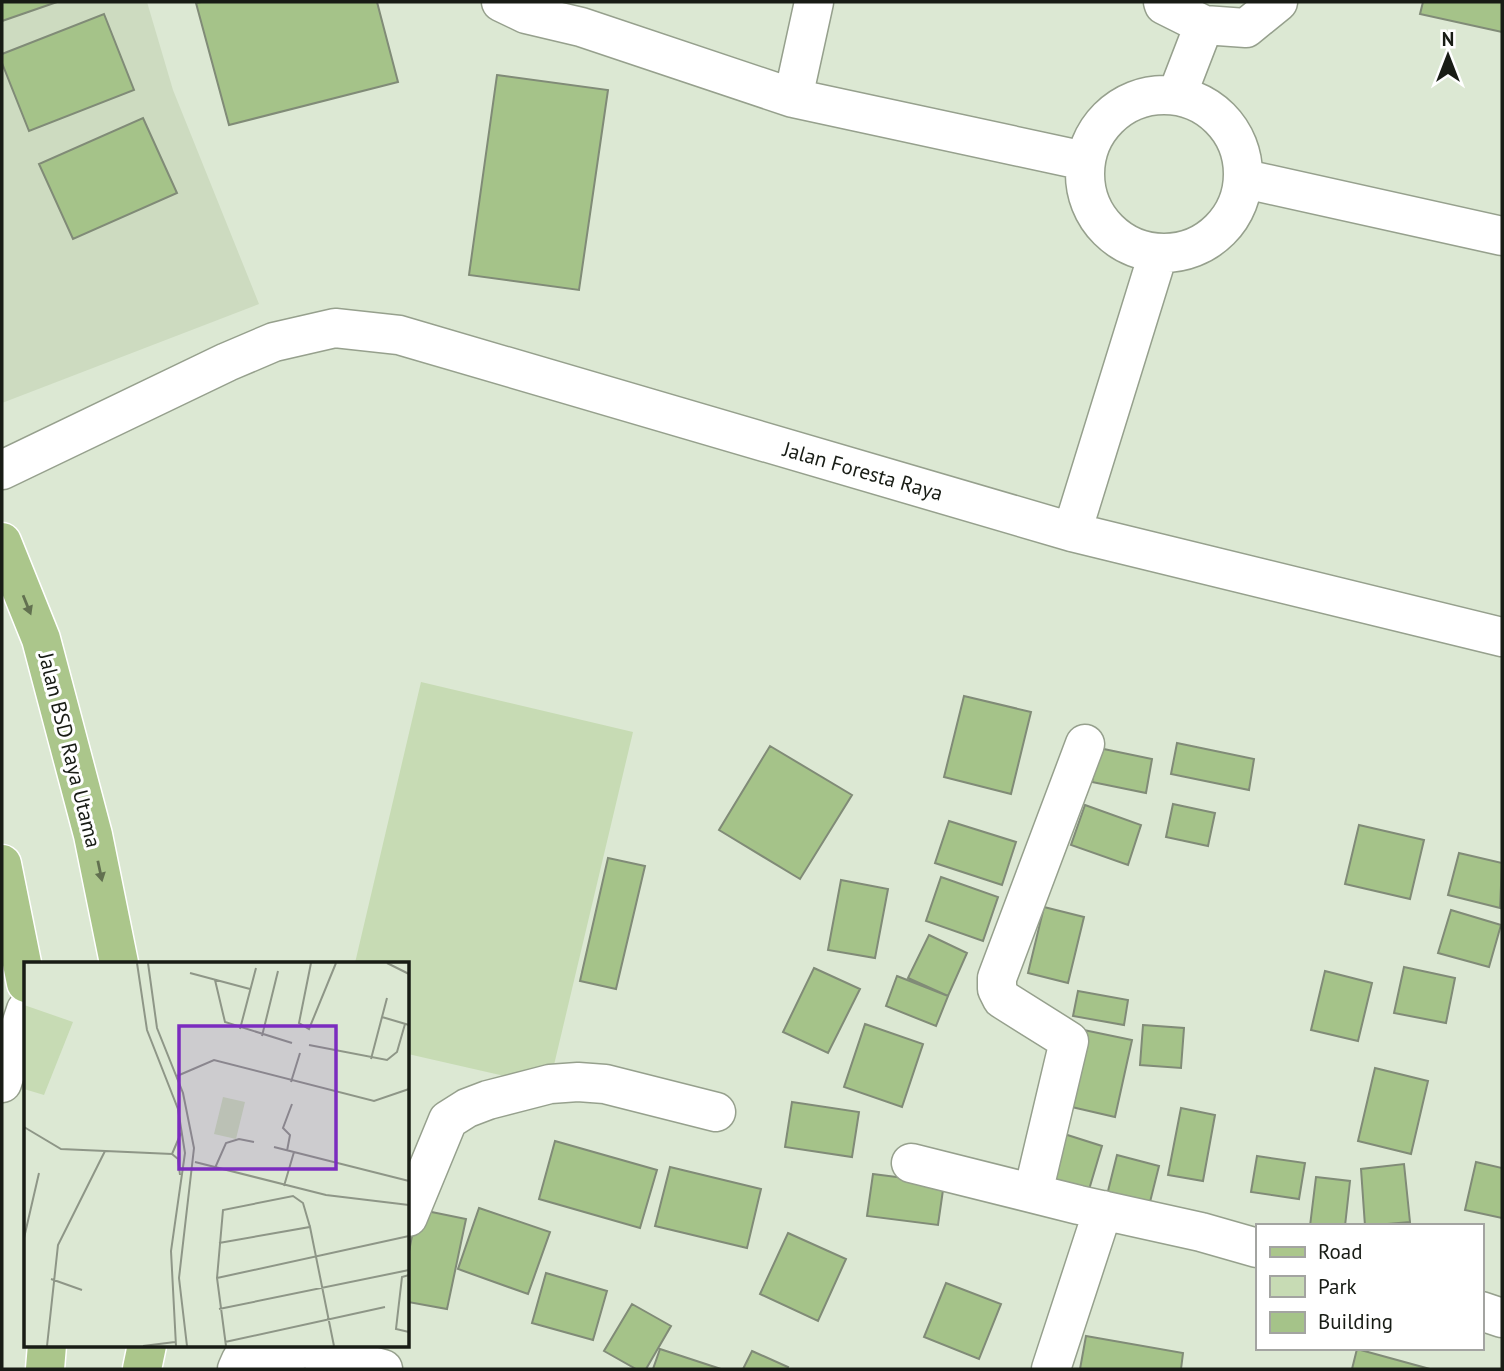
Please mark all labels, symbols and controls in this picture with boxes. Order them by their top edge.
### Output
north arrow [1413,21,1483,91]
text: N [1442,27,1454,51]
street label: Jalan Foresta Raya [779,435,946,507]
one-way arrow [22,595,33,616]
street label: Jalan BSD Raya Utama [32,649,107,850]
one-way arrow [95,860,106,882]
inset map [24,962,410,1346]
legend [1256,1224,1483,1350]
text: Road [1318,1238,1362,1265]
text: Park [1318,1273,1357,1300]
text: Building [1318,1308,1393,1335]

